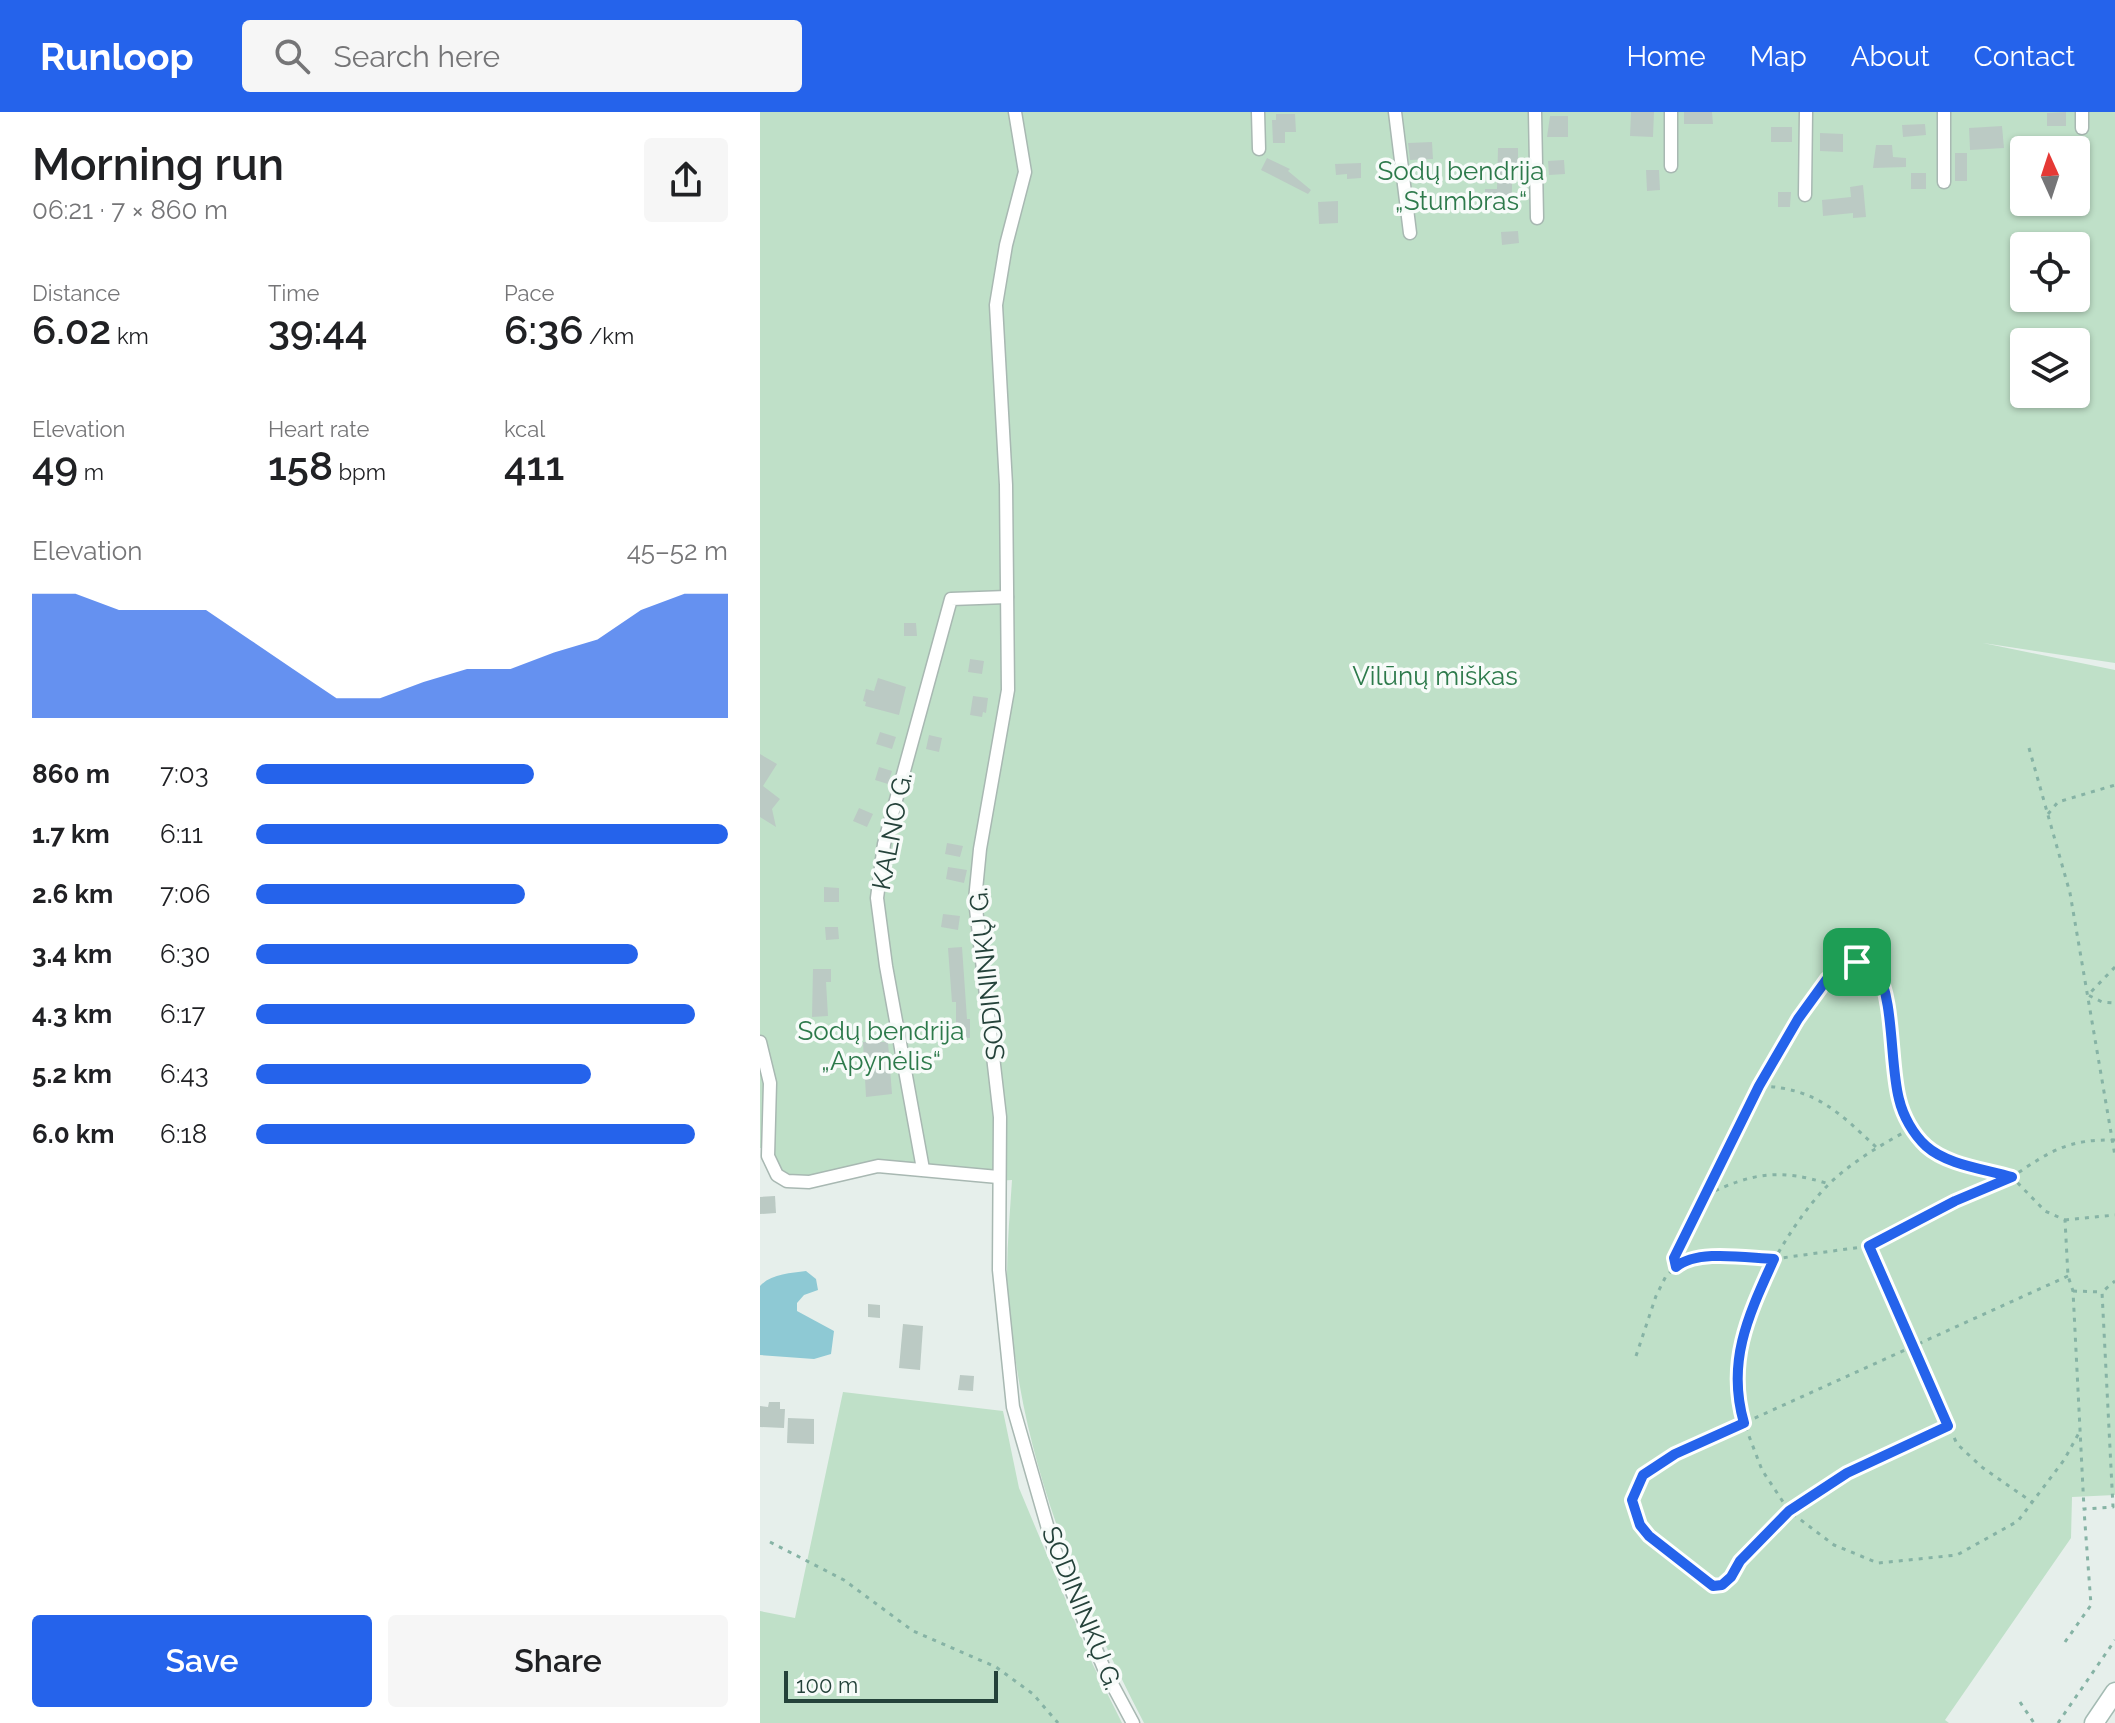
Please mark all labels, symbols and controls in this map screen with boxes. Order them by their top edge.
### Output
search box [242,20,802,92]
text: Runloop [40,34,194,79]
icon: search [270,34,314,78]
text: Search here [334,39,500,74]
text: Home [1626,40,1706,73]
text: Map [1750,40,1807,73]
text: About [1851,40,1930,73]
text: Contact [1974,40,2075,73]
north arrow [2010,136,2090,216]
map controls [2010,136,2090,408]
button: share [644,138,728,222]
text: Morning run [32,139,284,190]
park label: Sodų bendrija „Stumbras“ [1378,156,1544,216]
text: 06:21 · 7 × 860 m [32,195,228,225]
button: locate [2010,232,2090,312]
text: Distance [32,280,120,306]
text: Time [268,280,319,306]
text: Pace [504,280,554,306]
text: 6.02 [32,306,111,353]
text: 39:44 [268,306,368,353]
text: 6:36 [504,306,583,353]
text: km [111,323,149,349]
text: /km [583,323,634,349]
button: layers [2010,328,2090,408]
text: Elevation [32,416,125,442]
text: Heart rate [268,416,369,442]
text: kcal [504,416,545,442]
text: 49 [32,442,78,489]
text: 158 [268,442,333,489]
text: 411 [504,442,564,489]
text: m [78,459,104,485]
text: bpm [333,459,386,485]
text: Elevation [32,536,142,566]
text: 45–52 m [627,536,728,566]
park label: Vilūnų miškas [1352,661,1518,691]
text: 860 m [32,759,110,789]
text: 7:03 [160,759,209,789]
street label: KALNO G. [866,770,918,892]
text: 1.7 km [32,819,110,849]
text: 6:11 [160,819,203,849]
text: 2.6 km [32,879,113,909]
text: 7:06 [160,879,210,909]
street label: SODININKŲ G. [963,886,1011,1062]
pin [1823,928,1891,996]
text: 3.4 km [32,939,112,969]
text: 6:30 [160,939,210,969]
icon: arrive [1835,940,1879,984]
text: 4.3 km [32,999,112,1029]
text: 6:17 [160,999,205,1029]
park label: Sodų bendrija „Apynėlis“ [798,1016,964,1076]
text: 5.2 km [32,1059,112,1089]
text: 6:43 [160,1059,209,1089]
text: 6.0 km [32,1119,115,1149]
text: 6:18 [160,1119,207,1149]
street label: SODININKŲ G. [1036,1522,1128,1694]
button: Save [32,1615,372,1707]
button: Share [388,1615,728,1707]
scale bar [784,1667,998,1703]
text: 100 m [796,1672,858,1698]

